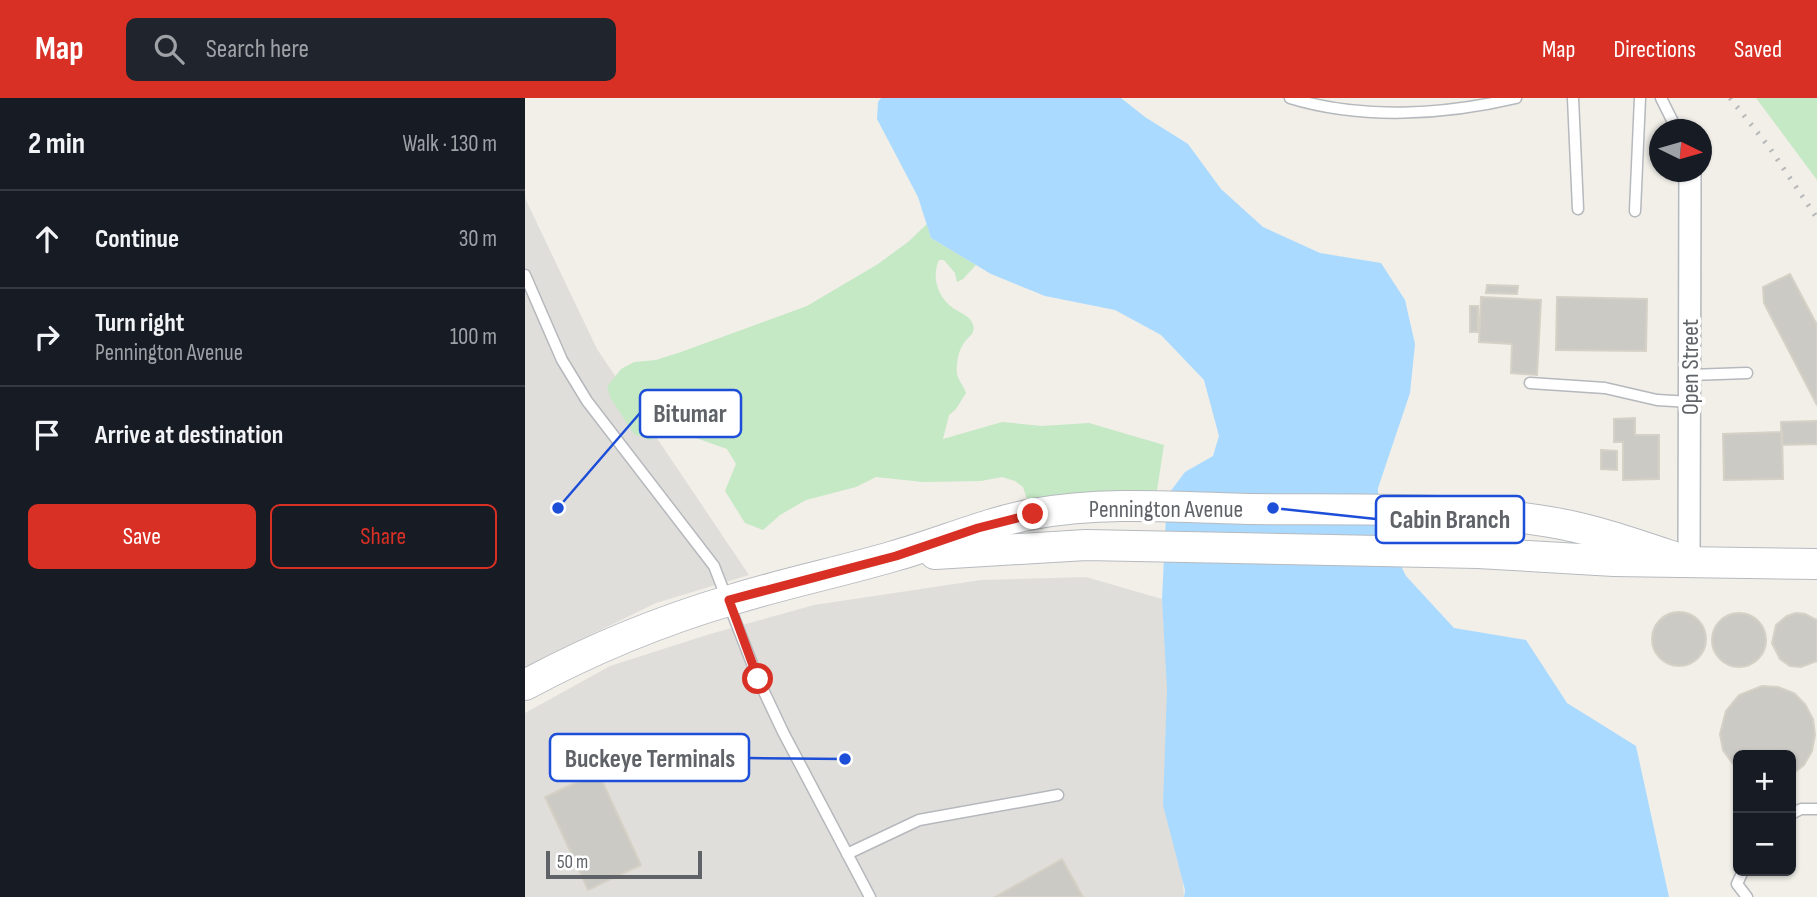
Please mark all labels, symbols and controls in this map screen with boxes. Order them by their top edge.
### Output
search box [126,18,616,81]
text: Map [35,29,84,69]
icon: search [150,30,188,68]
text: Search here [206,34,309,65]
text: Map [1542,35,1575,64]
text: Directions [1613,35,1696,64]
text: Saved [1734,35,1782,64]
north arrow [1649,119,1712,182]
text: 2 min [28,126,85,162]
text: Walk · 130 m [402,130,497,158]
icon: ahead [28,220,66,258]
text: Continue [95,224,179,255]
text: 30 m [459,225,497,253]
text: Turn right [95,308,184,339]
icon: right [28,318,66,356]
street label: Open Street [1676,319,1705,415]
text: 100 m [450,323,497,351]
text: Pennington Avenue [95,339,243,367]
callout: Bitumar [640,390,741,437]
text: Bitumar [653,399,727,430]
icon: arrive [28,416,66,454]
text: Arrive at destination [95,420,283,451]
street label: Pennington Avenue [1089,495,1243,524]
callout: Cabin Branch [1376,496,1524,543]
route end [1017,498,1048,529]
button: Save [28,504,256,569]
button: Share [270,504,497,569]
text: Cabin Branch [1390,505,1510,536]
route start [742,663,773,694]
callout: Buckeye Terminals [550,734,749,781]
text: Buckeye Terminals [565,744,735,775]
map controls [1733,750,1796,876]
button: + [1733,750,1796,813]
button: − [1733,813,1796,876]
scale bar [546,848,702,880]
text: 50 m [557,851,588,874]

